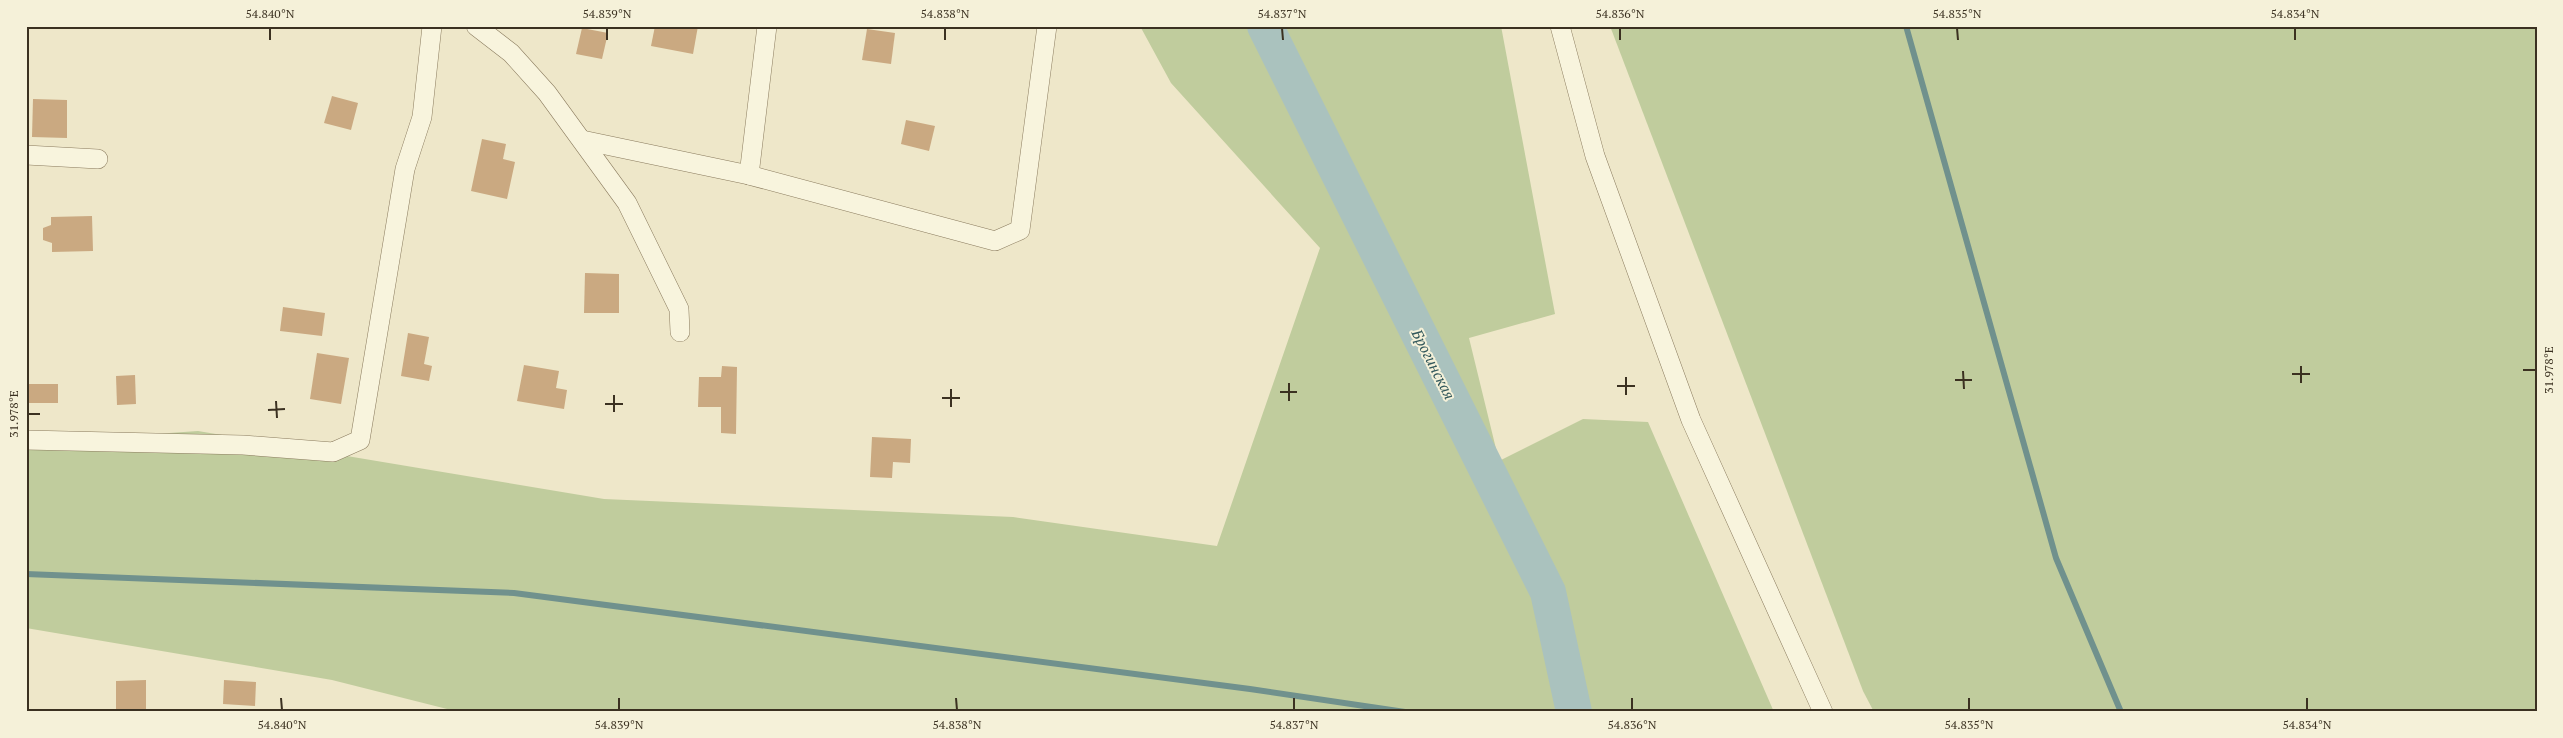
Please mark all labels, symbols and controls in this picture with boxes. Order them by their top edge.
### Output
text: 54.840°N [245,6,295,21]
text: 54.839°N [582,6,632,21]
text: 54.838°N [920,6,970,21]
text: 54.837°N [1257,6,1307,21]
text: 54.836°N [1595,6,1645,21]
text: 54.835°N [1932,6,1982,21]
text: 54.834°N [2270,6,2320,21]
water label: Брогинская [1407,325,1460,403]
text: 31.978°E [2541,346,2556,394]
text: 31.978°E [6,390,21,438]
text: 54.840°N [257,717,307,732]
text: 54.839°N [594,717,644,732]
text: 54.838°N [932,717,982,732]
text: 54.837°N [1269,717,1319,732]
text: 54.836°N [1607,717,1657,732]
text: 54.835°N [1944,717,1994,732]
text: 54.834°N [2282,717,2332,732]

